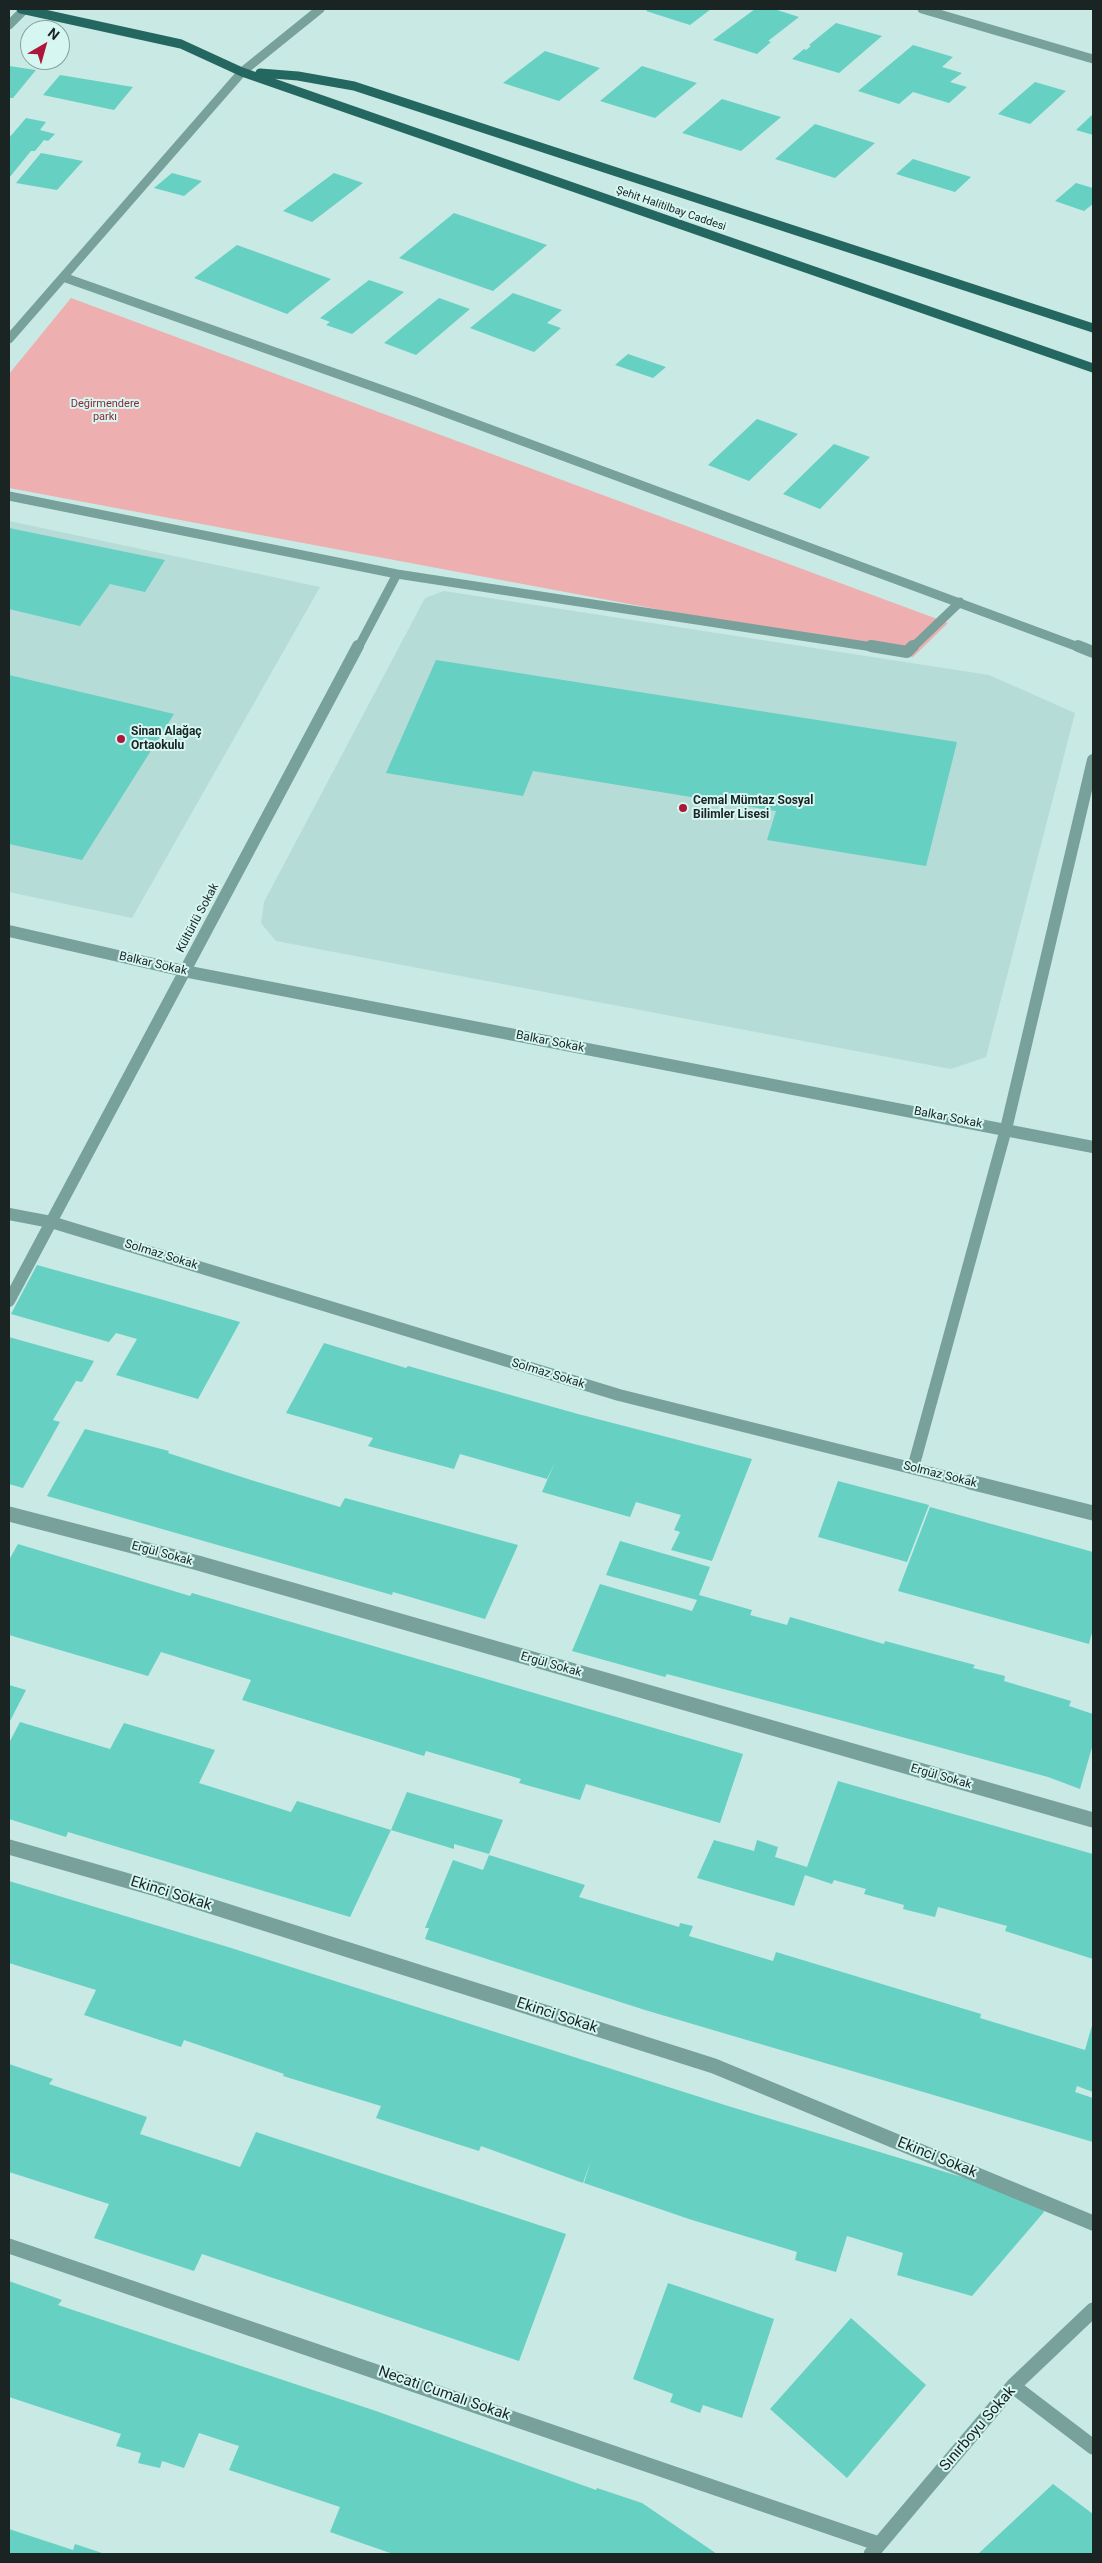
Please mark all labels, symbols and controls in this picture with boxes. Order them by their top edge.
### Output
north arrow [20,20,70,70]
text: N [45,25,62,43]
street label: Şehit Halitilbay Caddesi [614,184,728,234]
park label: Değirmendere parkı [71,397,139,423]
place label: Sinan Alağaç Ortaokulu [131,725,202,753]
marker: Sinan Alağaç Ortaokulu [115,733,127,745]
place label: Cemal Mümtaz Sosyal Bilimler Lisesi [693,794,813,822]
marker: Cemal Mümtaz Sosyal Bilimler Lisesi [677,802,689,814]
street label: Kültürlü Sokak [174,881,222,955]
street label: Balkar Sokak [118,949,188,979]
street label: Balkar Sokak [515,1028,585,1056]
street label: Balkar Sokak [913,1104,983,1132]
street label: Solmaz Sokak [123,1237,199,1273]
street label: Solmaz Sokak [510,1356,586,1392]
street label: Solmaz Sokak [902,1459,978,1491]
street label: Ergül Sokak [130,1539,194,1569]
street label: Ergül Sokak [519,1649,583,1681]
street label: Ergül Sokak [909,1761,973,1793]
street label: Ekinci Sokak [128,1873,214,1915]
street label: Ekinci Sokak [514,1994,600,2038]
street label: Ekinci Sokak [895,2134,979,2182]
street label: Necati Cumalı Sokak [376,2363,512,2425]
street label: Sınırboyu Sokak [936,2383,1020,2475]

